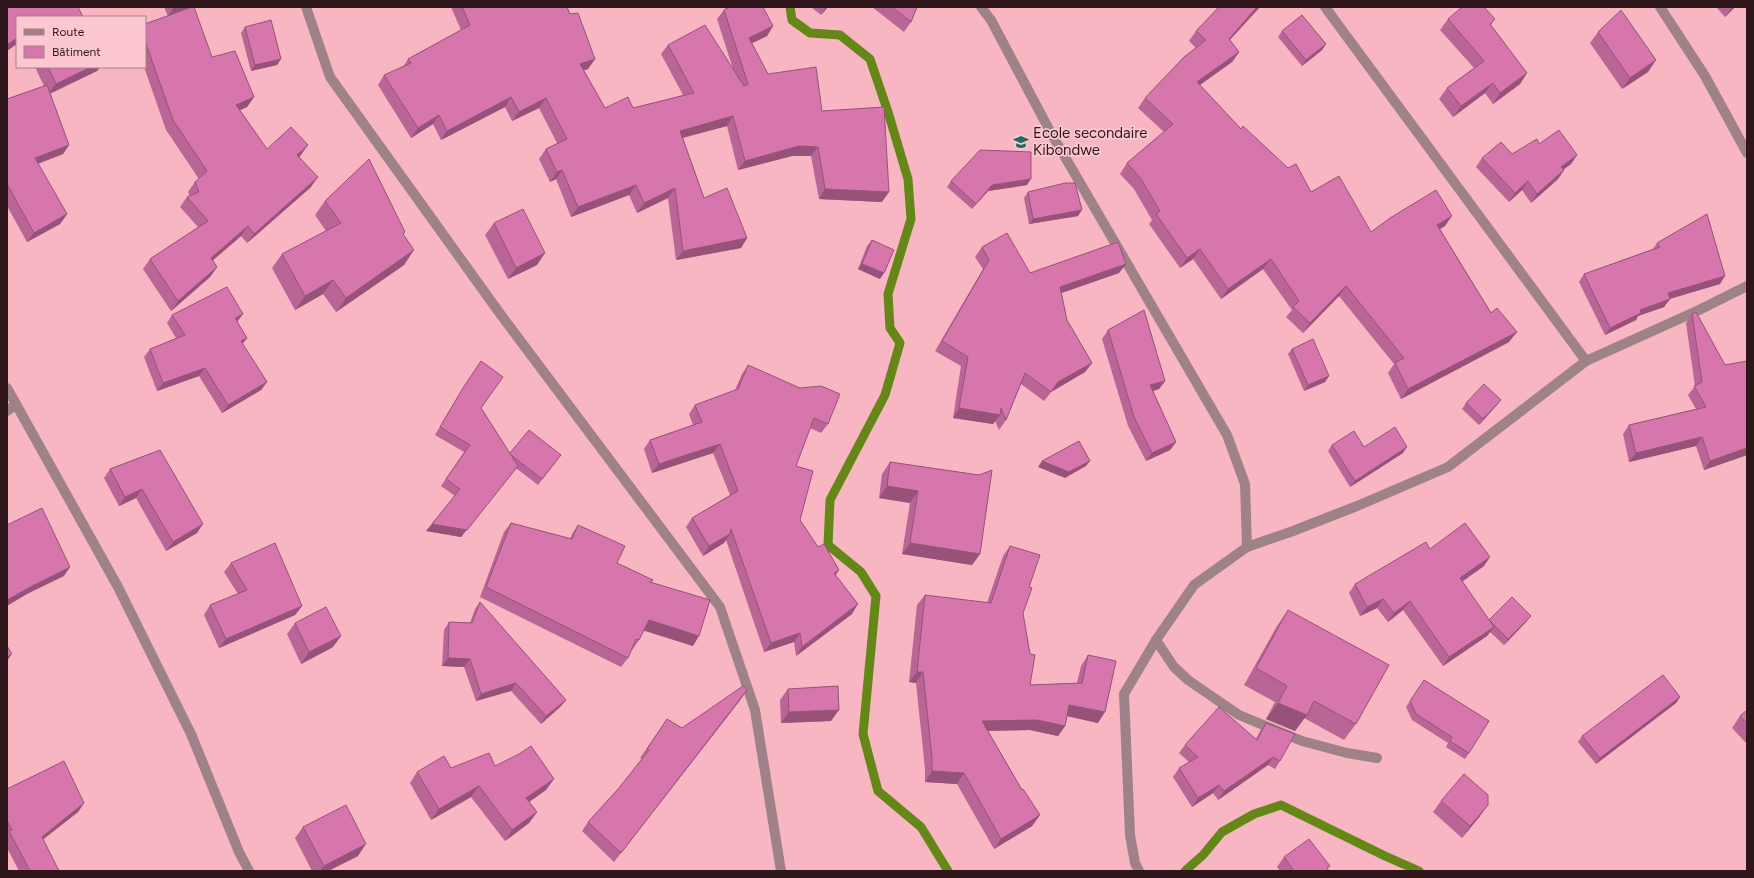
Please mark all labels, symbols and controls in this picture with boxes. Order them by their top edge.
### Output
legend [16,16,146,68]
text: Route [52,25,85,39]
text: Bâtiment [52,45,101,59]
place label: Ecole secondaire Kibondwe [1033,124,1147,159]
school or university icon: Ecole secondaire Kibondwe [1012,133,1030,151]

